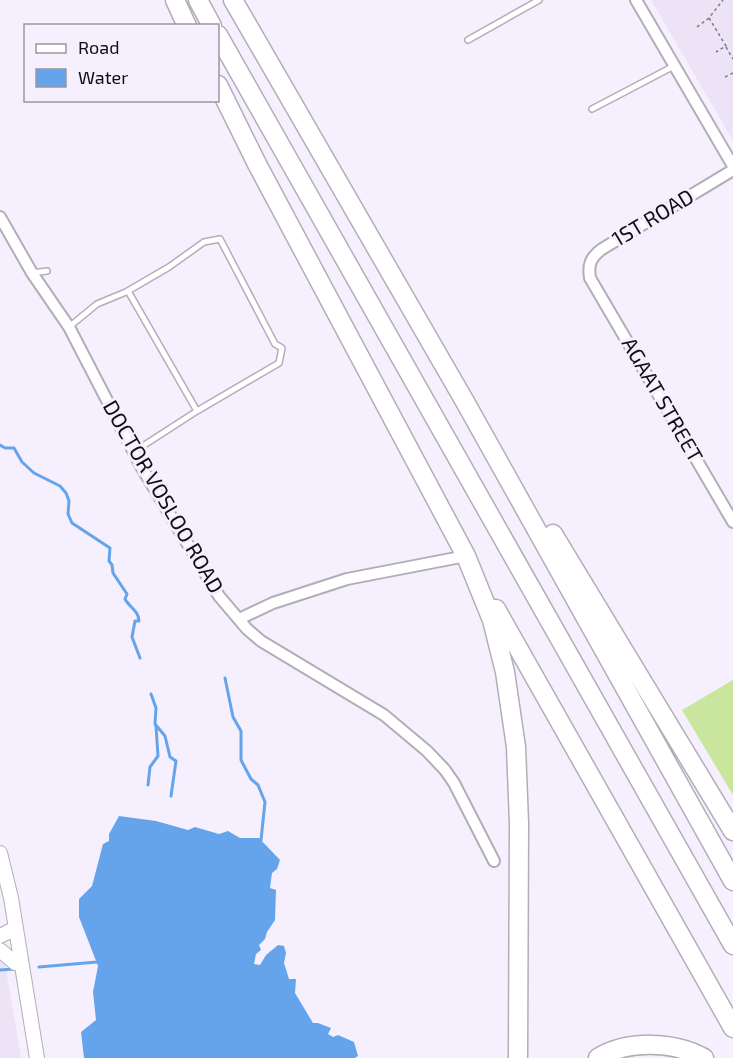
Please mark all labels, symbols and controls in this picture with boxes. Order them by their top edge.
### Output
legend [24,24,219,102]
text: Road [78,36,119,58]
text: Water [78,66,128,88]
street label: 1ST ROAD [607,183,697,251]
street label: AGAAT STREET [617,332,709,466]
street label: DOCTOR VOSLOO ROAD [99,395,230,597]

